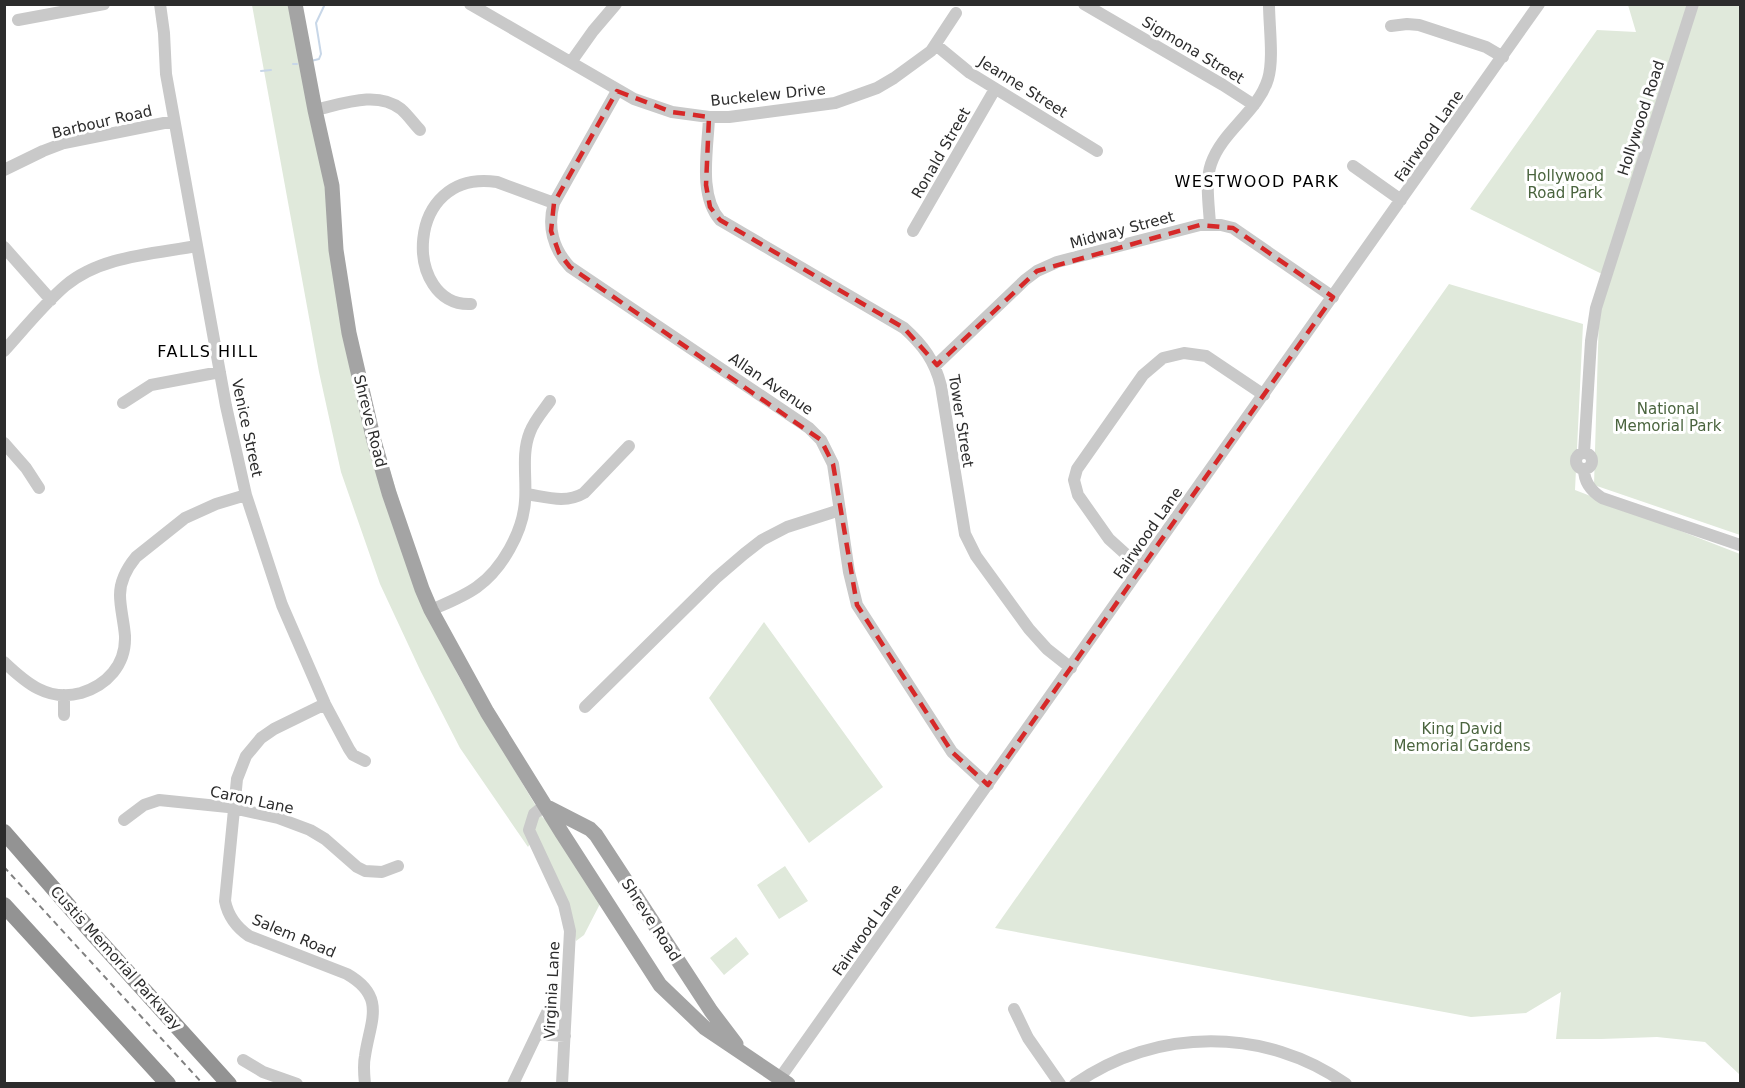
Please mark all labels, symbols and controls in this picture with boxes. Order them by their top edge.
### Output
street label: Sigmona Street [1139,12,1247,88]
street label: Jeanne Street [974,52,1071,122]
street label: Hollywood Road [1614,58,1668,178]
street label: Buckelew Drive [709,80,827,110]
street label: Fairwood Lane [1391,87,1467,185]
street label: Barbour Road [50,102,154,142]
street label: Ronald Street [908,104,974,202]
park label: Hollywood Road Park [1526,167,1604,202]
district label: WESTWOOD PARK [1175,172,1339,191]
street label: Midway Street [1068,207,1176,253]
district label: FALLS HILL [157,342,259,361]
street label: Allan Avenue [725,349,817,419]
street label: Tower Street [945,372,977,469]
street label: Shreve Road [350,373,390,469]
street label: Venice Street [228,377,266,479]
park label: National Memorial Park [1615,400,1722,435]
street label: Fairwood Lane [1110,484,1186,582]
park label: King David Memorial Gardens [1393,720,1531,755]
street label: Caron Lane [208,782,296,818]
street label: Shreve Road [618,875,684,965]
street label: Fairwood Lane [829,881,905,979]
street label: Custis Memorial Parkway [47,882,186,1034]
street label: Salem Road [249,910,339,962]
street label: Virginia Lane [540,941,564,1039]

